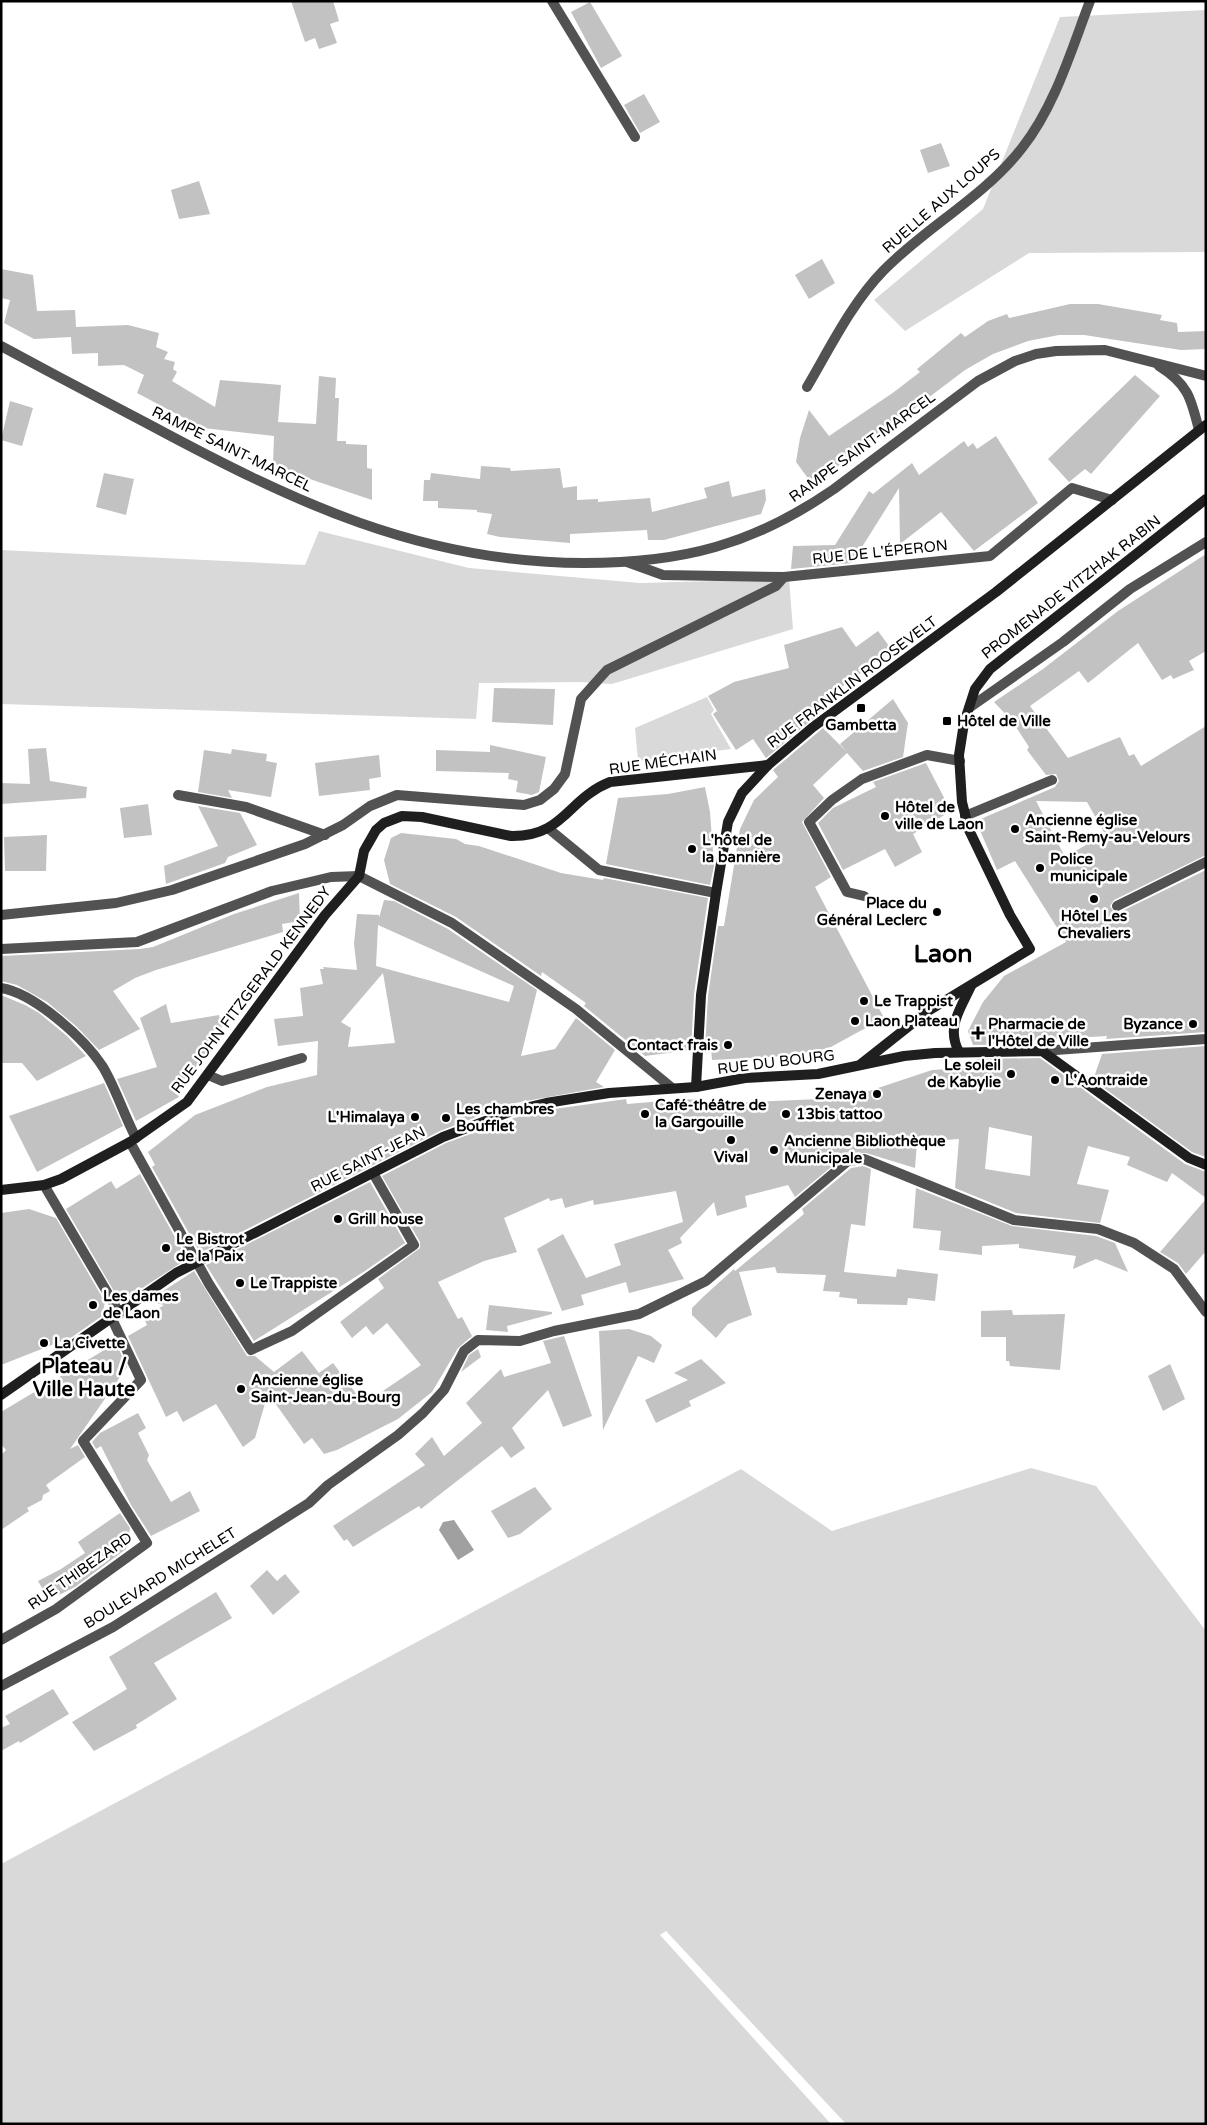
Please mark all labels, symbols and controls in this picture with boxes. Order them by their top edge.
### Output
street label: RUELLE AUX LOUPS [878,145,1004,257]
street label: RAMPE SAINT-MARCEL [786,388,939,506]
street label: RAMPE SAINT-MARCEL [149,402,315,496]
street label: PROMENADE YITZHAK RABIN [978,511,1164,663]
street label: RUE DE L'ÉPERON [811,536,949,568]
street label: RUE FRANKLIN ROOSEVELT [764,612,940,752]
marker: Gambetta [855,702,867,714]
place label: Hôtel de Ville [957,712,1051,730]
marker: Hôtel de Ville [941,715,953,727]
place label: Gambetta [825,716,897,734]
street label: RUE MÉCHAIN [608,746,718,778]
place label: Hôtel de ville de Laon [895,798,984,833]
marker: Hôtel de ville de Laon [879,810,891,822]
place label: Ancienne église Saint-Remy-au-Velours [1025,811,1190,847]
marker: Ancienne église Saint-Remy-au-Velours [1009,823,1021,835]
place label: L'hôtel de la bannière [702,831,781,866]
marker: L'hôtel de la bannière [686,843,698,855]
place label: Police municipale [1050,850,1128,886]
marker: Police municipale [1034,862,1046,874]
street label: RUE JOHN FITZGERALD KENNEDY [167,883,335,1097]
marker: Hôtel Les Chevaliers [1088,893,1100,905]
place label: Place du Général Leclerc [817,894,927,929]
marker: Place du Général Leclerc [931,906,943,918]
place label: Hôtel Les Chevaliers [1057,907,1131,942]
district label: Laon [914,939,972,969]
place label: Le Trappist [874,992,953,1011]
marker: Le Trappist [858,995,870,1007]
place label: Laon Plateau [865,1012,958,1030]
marker: Laon Plateau [849,1015,861,1027]
place label: Pharmacie de l'Hôtel de Ville [988,1015,1089,1050]
place label: Byzance [1123,1015,1184,1034]
marker: Byzance [1187,1018,1199,1030]
marker: Pharmacie de l'Hôtel de Ville [972,1027,984,1039]
place label: Contact frais [627,1036,718,1054]
marker: Contact frais [722,1039,734,1051]
street label: RUE DU BOURG [716,1046,836,1078]
place label: Le soleil de Kabylie [927,1056,1002,1092]
marker: Le soleil de Kabylie [1005,1068,1017,1080]
place label: L'Aontraide [1065,1071,1148,1089]
marker: L'Aontraide [1049,1074,1061,1086]
place label: Zenaya [815,1085,867,1104]
marker: Zenaya [871,1088,883,1100]
place label: Café-théâtre de la Gargouille [655,1096,767,1132]
place label: Les chambres Boufflet [456,1100,554,1135]
place label: 13bis tattoo [796,1105,883,1123]
place label: L'Himalaya [327,1108,405,1127]
marker: Café-théâtre de la Gargouille [639,1108,651,1120]
marker: 13bis tattoo [780,1108,792,1120]
marker: L'Himalaya [409,1111,421,1123]
marker: Les chambres Boufflet [440,1112,452,1124]
street label: RUE SAINT-JEAN [308,1122,428,1196]
place label: Ancienne Bibliothèque Municipale [784,1132,946,1168]
marker: Vival [725,1134,737,1146]
marker: Ancienne Bibliothèque Municipale [768,1144,780,1156]
place label: Vival [714,1148,748,1166]
place label: Grill house [348,1210,424,1228]
marker: Grill house [332,1213,344,1225]
place label: Le Bistrot de la Paix [176,1230,244,1265]
marker: Le Bistrot de la Paix [160,1242,172,1254]
place label: Le Trappiste [250,1274,338,1293]
marker: Le Trappiste [234,1277,246,1289]
place label: Les dames de Laon [103,1287,179,1322]
marker: Les dames de Laon [87,1299,99,1311]
place label: La Civette [54,1334,126,1352]
marker: La Civette [38,1337,50,1349]
district label: Plateau / Ville Haute [33,1355,135,1402]
place label: Ancienne église Saint-Jean-du-Bourg [251,1371,401,1407]
marker: Ancienne église Saint-Jean-du-Bourg [235,1383,247,1395]
street label: BOULEVARD MICHELET [80,1524,240,1632]
street label: RUE THIBEZARD [24,1528,136,1614]

